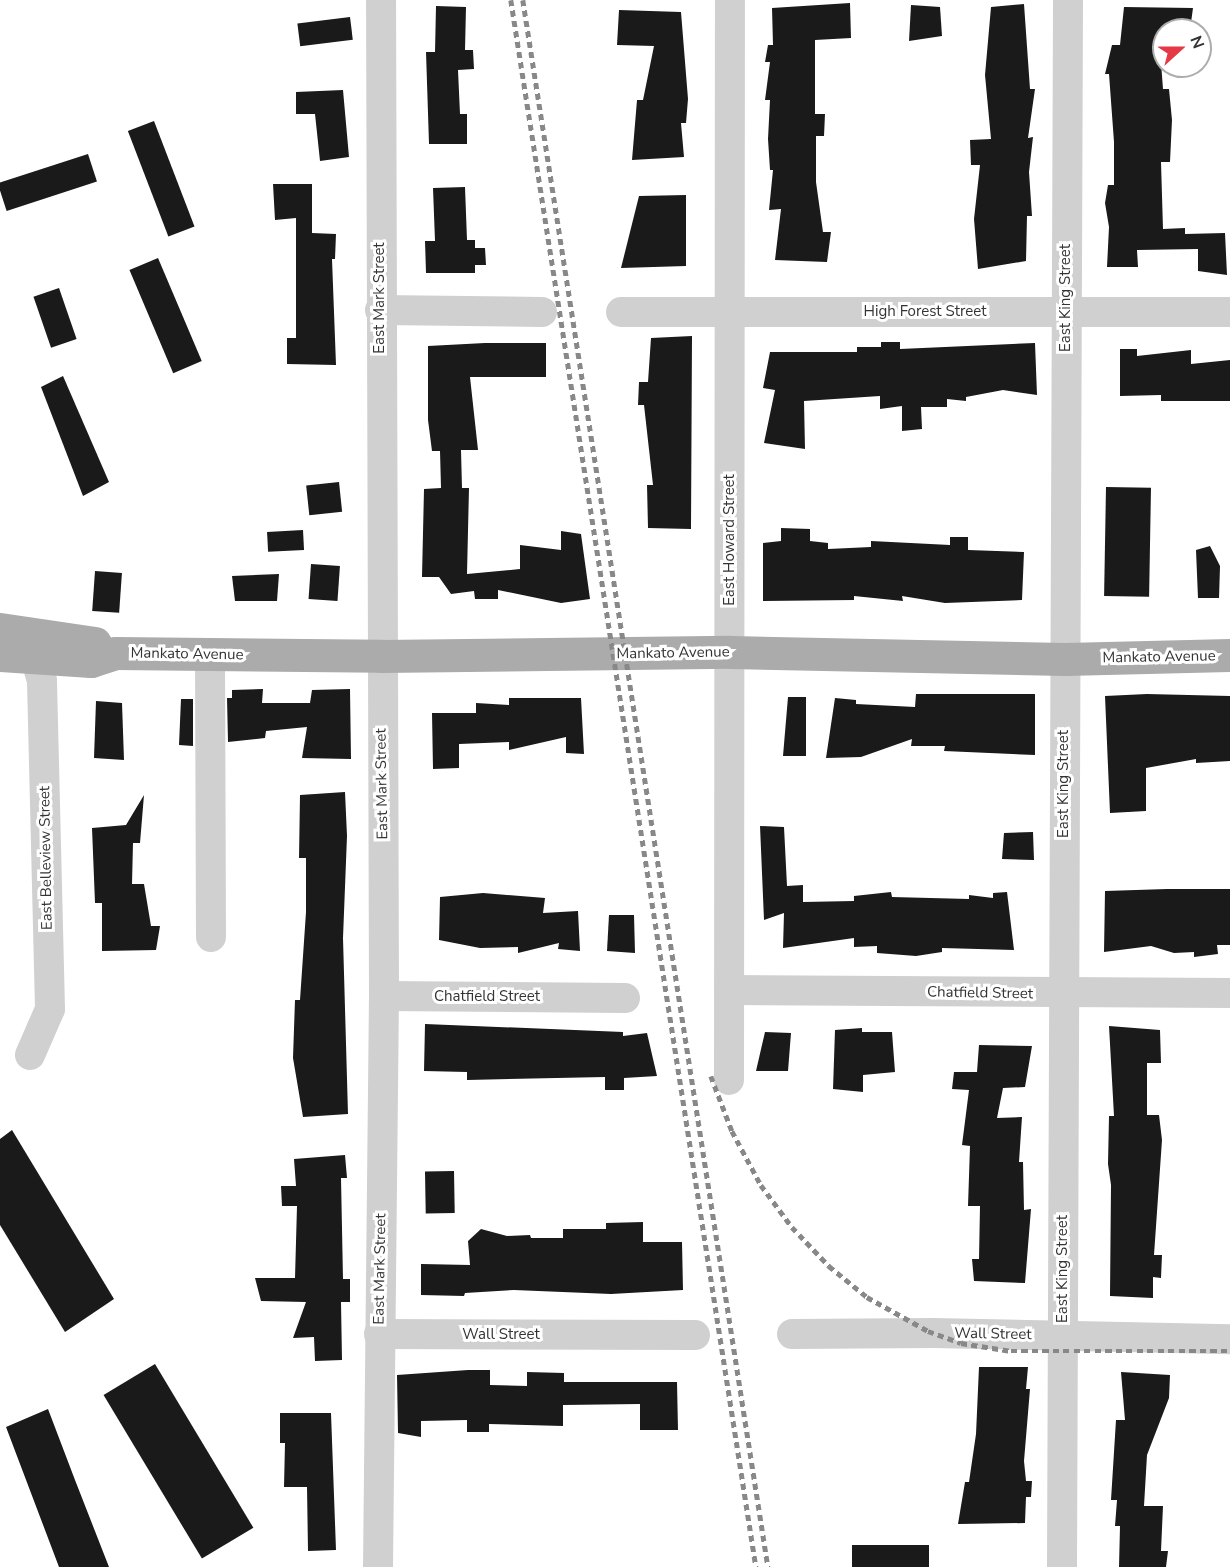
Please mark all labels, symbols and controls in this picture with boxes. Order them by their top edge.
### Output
north arrow [1152,18,1212,78]
text: N [1185,33,1209,52]
street label: East Mark Street [371,242,389,354]
street label: East King Street [1057,244,1075,352]
street label: High Forest Street [864,303,986,321]
street label: East Howard Street [721,474,739,606]
street label: Mankato Avenue [616,643,730,663]
street label: Mankato Avenue [130,644,244,664]
street label: Mankato Avenue [1102,647,1216,667]
street label: East Mark Street [372,728,392,840]
street label: East King Street [1055,730,1073,838]
street label: East Belleview Street [36,786,56,930]
street label: Chatfield Street [927,983,1033,1003]
street label: Chatfield Street [434,988,540,1006]
street label: East Mark Street [370,1213,390,1325]
street label: East King Street [1054,1215,1072,1323]
street label: Wall Street [954,1324,1032,1344]
street label: Wall Street [462,1326,540,1344]

